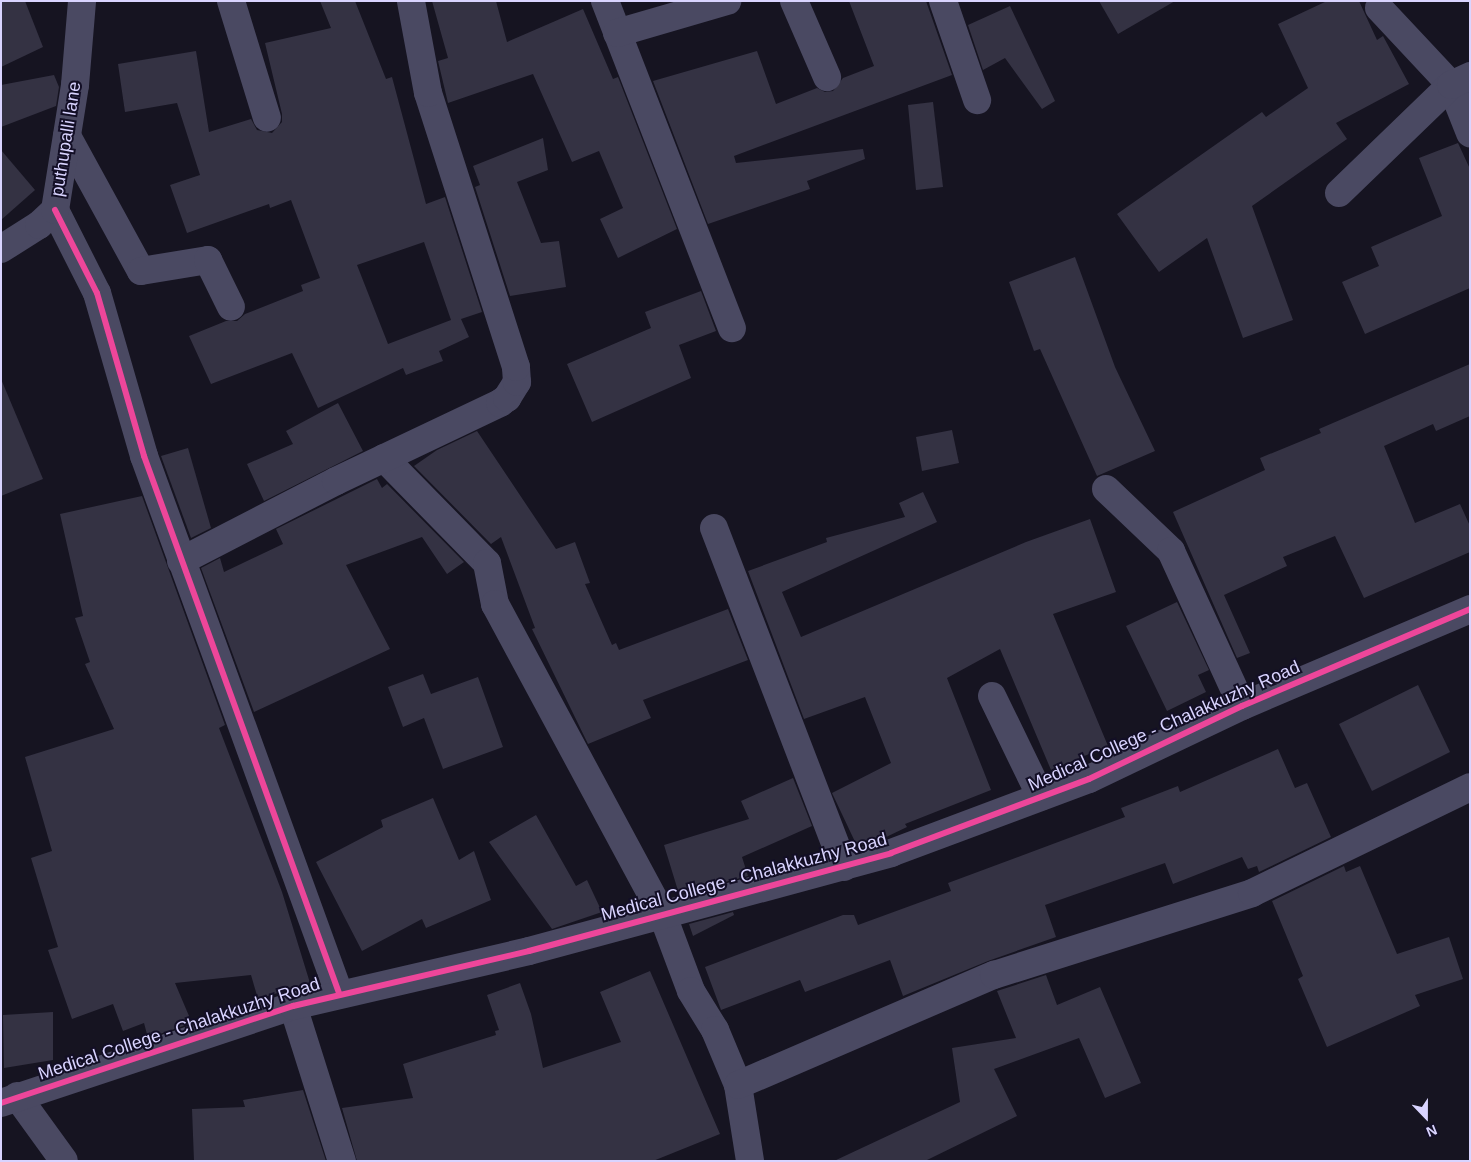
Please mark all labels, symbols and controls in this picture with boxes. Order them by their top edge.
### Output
street label: puthupalli lane [46,80,86,198]
street label: Medical College - Chalakkuzhy Road [1025,656,1303,796]
street label: Medical College - Chalakkuzhy Road [599,828,889,926]
street label: Medical College - Chalakkuzhy Road [35,973,323,1085]
north arrow [1401,1092,1451,1142]
text: N [1424,1122,1439,1140]

